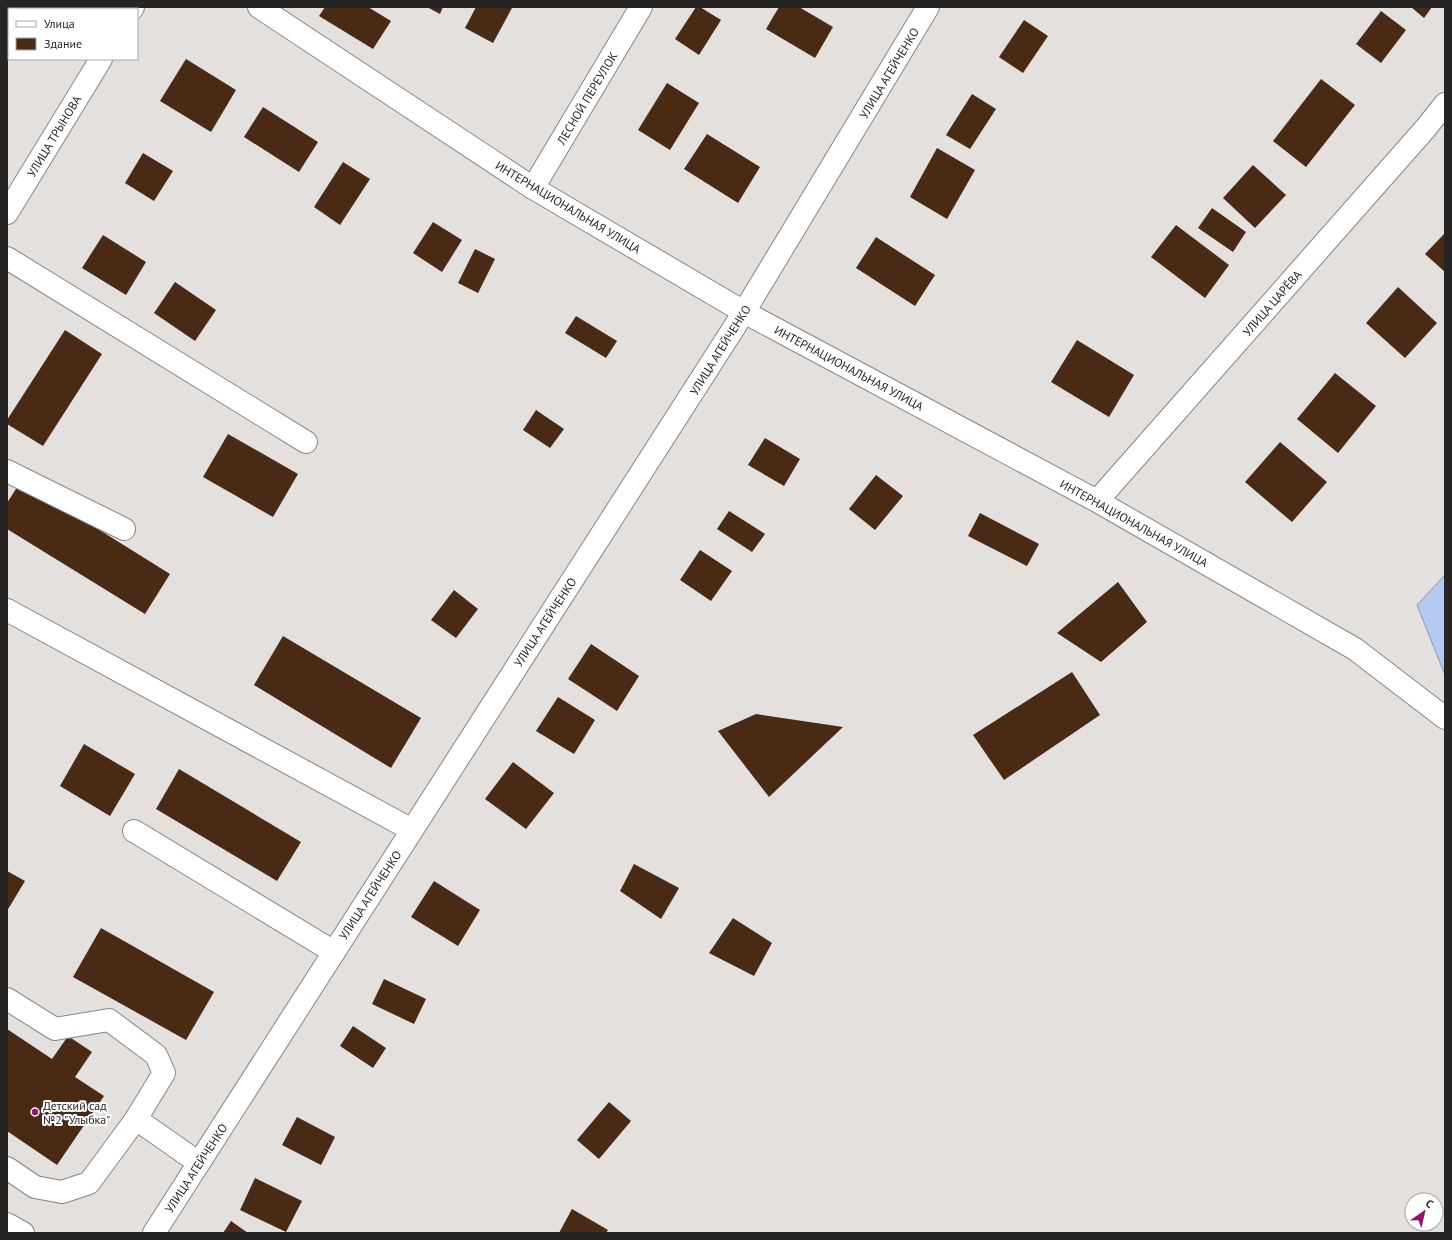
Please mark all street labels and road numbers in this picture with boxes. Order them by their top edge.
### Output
street label: УЛИЦА АГЕЙЧЕНКО [856,25,922,121]
street label: ЛЕСНОЙ ПЕРЕУЛОК [553,49,621,148]
street label: УЛИЦА ТРЫНОВА [24,93,84,179]
street label: ИНТЕРНАЦИОНАЛЬНАЯ УЛИЦА [493,158,643,256]
street label: УЛИЦА ЦАРЁВА [1239,267,1305,339]
street label: УЛИЦА АГЕЙЧЕНКО [686,302,754,398]
street label: ИНТЕРНАЦИОНАЛЬНАЯ УЛИЦА [772,322,926,414]
street label: ИНТЕРНАЦИОНАЛЬНАЯ УЛИЦА [1057,476,1211,570]
street label: УЛИЦА АГЕЙЧЕНКО [511,575,579,669]
street label: УЛИЦА АГЕЙЧЕНКО [336,848,404,942]
street label: УЛИЦА АГЕЙЧЕНКО [162,1121,230,1215]

